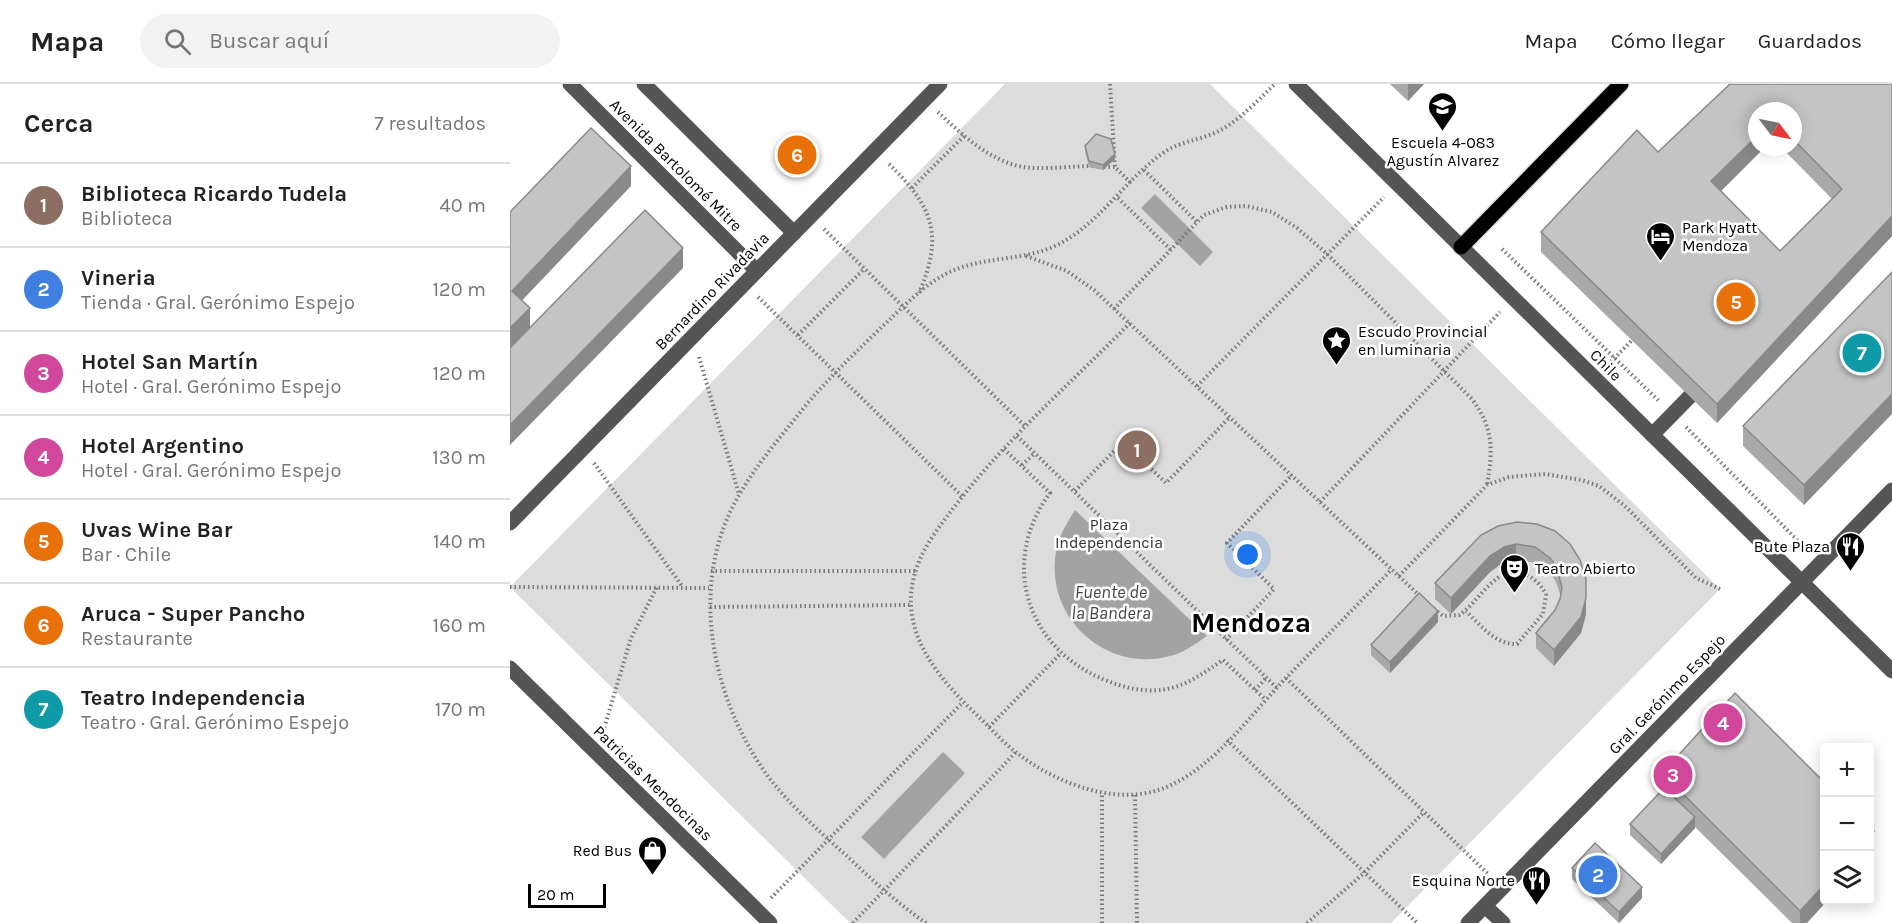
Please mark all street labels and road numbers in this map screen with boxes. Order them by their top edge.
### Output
street label: Avenida Bartolomé Mitre [606,95,746,235]
street label: Bernardino Rivadavia [651,228,773,354]
street label: Chile [1586,345,1626,385]
street label: Gral. Gerónimo Espejo [1605,630,1729,758]
street label: Patricias Mendocinas [590,721,716,845]

